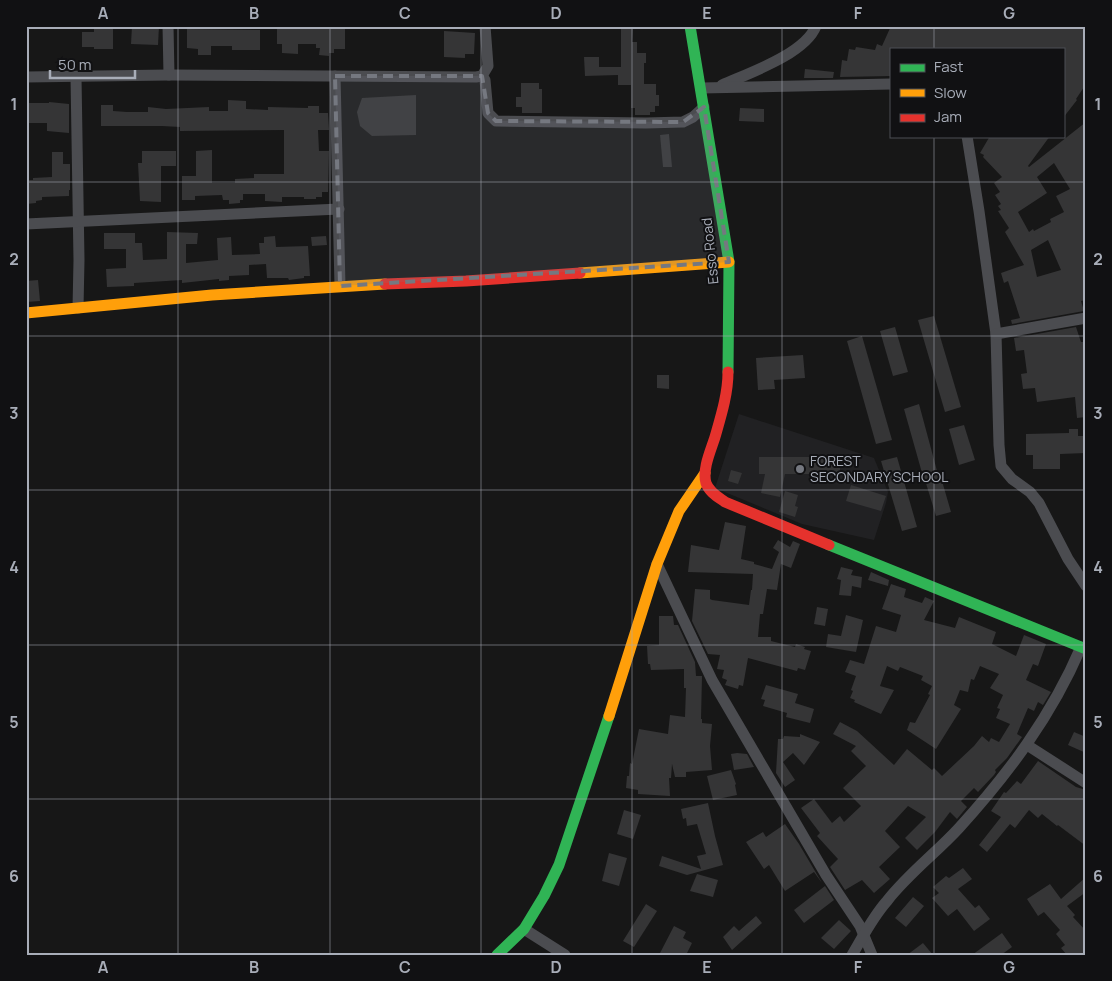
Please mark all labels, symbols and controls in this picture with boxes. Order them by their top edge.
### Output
text: A [98,2,109,24]
text: B [249,2,259,24]
text: C [399,2,411,24]
text: D [550,2,562,24]
text: E [702,2,712,24]
text: F [854,2,863,24]
text: G [1003,2,1015,24]
scale bar [50,48,135,80]
legend [890,48,1064,138]
text: 50 m [58,54,92,75]
text: Fast [934,56,963,77]
text: Slow [934,82,967,103]
text: 1 [10,93,18,115]
text: 1 [1094,93,1102,115]
text: Jam [934,106,962,127]
street label: Esso Road [697,217,722,285]
text: 2 [9,248,19,270]
text: 2 [1093,248,1103,270]
text: 3 [9,402,19,424]
text: 3 [1093,402,1103,424]
place label: FOREST SECONDARY SCHOOL [810,451,948,486]
marker: FOREST SECONDARY SCHOOL [794,463,806,475]
text: 4 [9,556,19,578]
text: 4 [1093,556,1103,578]
text: 5 [9,711,19,733]
text: 5 [1093,711,1103,733]
text: 6 [9,865,19,887]
text: 6 [1093,865,1103,887]
text: A [98,956,109,978]
text: B [249,956,259,978]
text: C [399,956,411,978]
text: D [550,956,562,978]
text: E [702,956,712,978]
text: F [854,956,863,978]
text: G [1003,956,1015,978]

